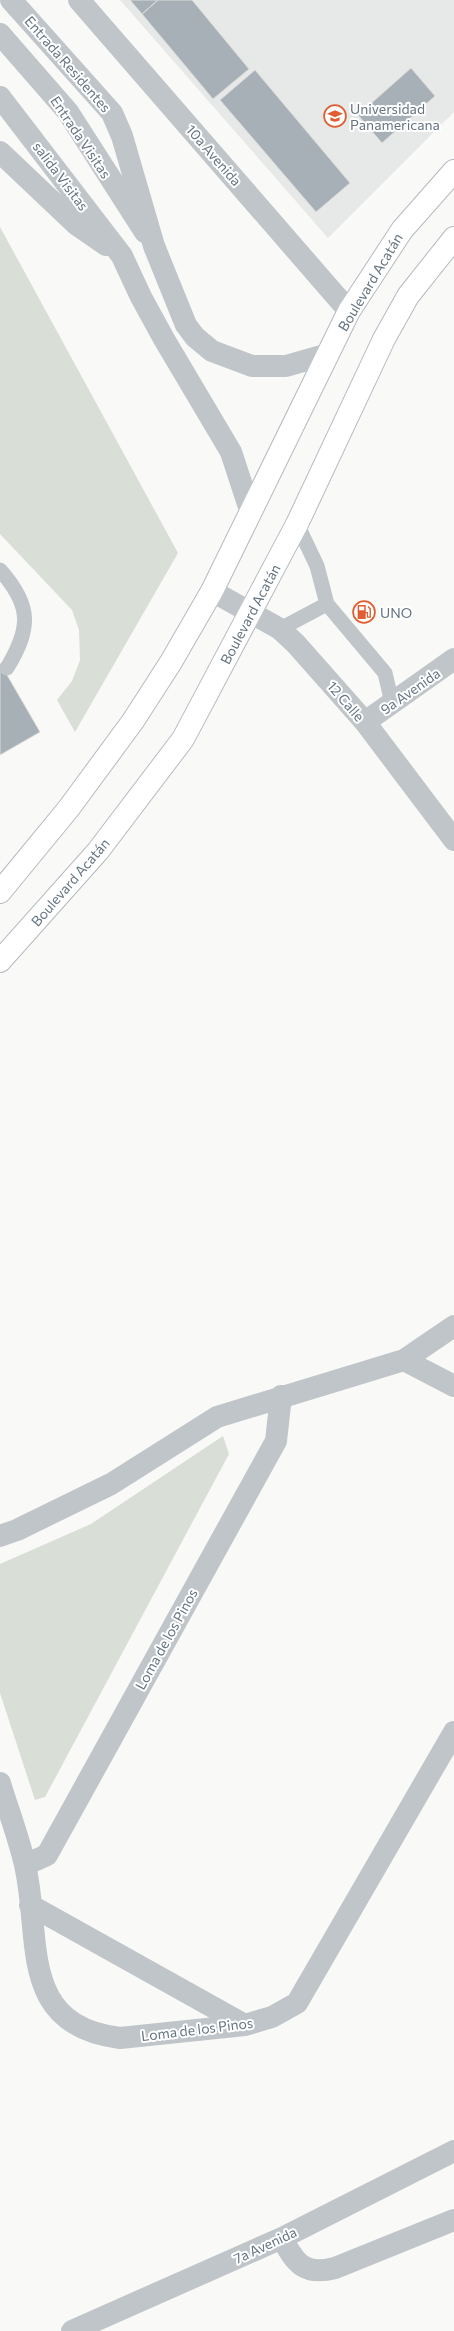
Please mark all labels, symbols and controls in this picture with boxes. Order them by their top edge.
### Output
street label: Entrada Residentes [22,12,114,116]
street label: Entrada Visitas [47,93,115,181]
place label: Universidad Panamericana [350,100,440,133]
school or university icon: Universidad Panamericana [322,103,348,129]
street label: 10a Avenida [183,121,245,189]
street label: salida Visitas [30,138,92,214]
street label: Boulevard Acatán [334,230,406,334]
street label: Boulevard Acatán [216,561,284,667]
fuel station icon: UNO [351,599,377,625]
place label: UNO [380,604,412,621]
street label: 9a Avenida [377,664,443,718]
street label: 12 Calle [324,677,368,725]
street label: Boulevard Acatán [27,835,113,929]
street label: Loma de los Pinos [131,1586,201,1692]
street label: Loma de los Pinos [140,2014,254,2044]
street label: 7a Avenida [231,2223,299,2267]

